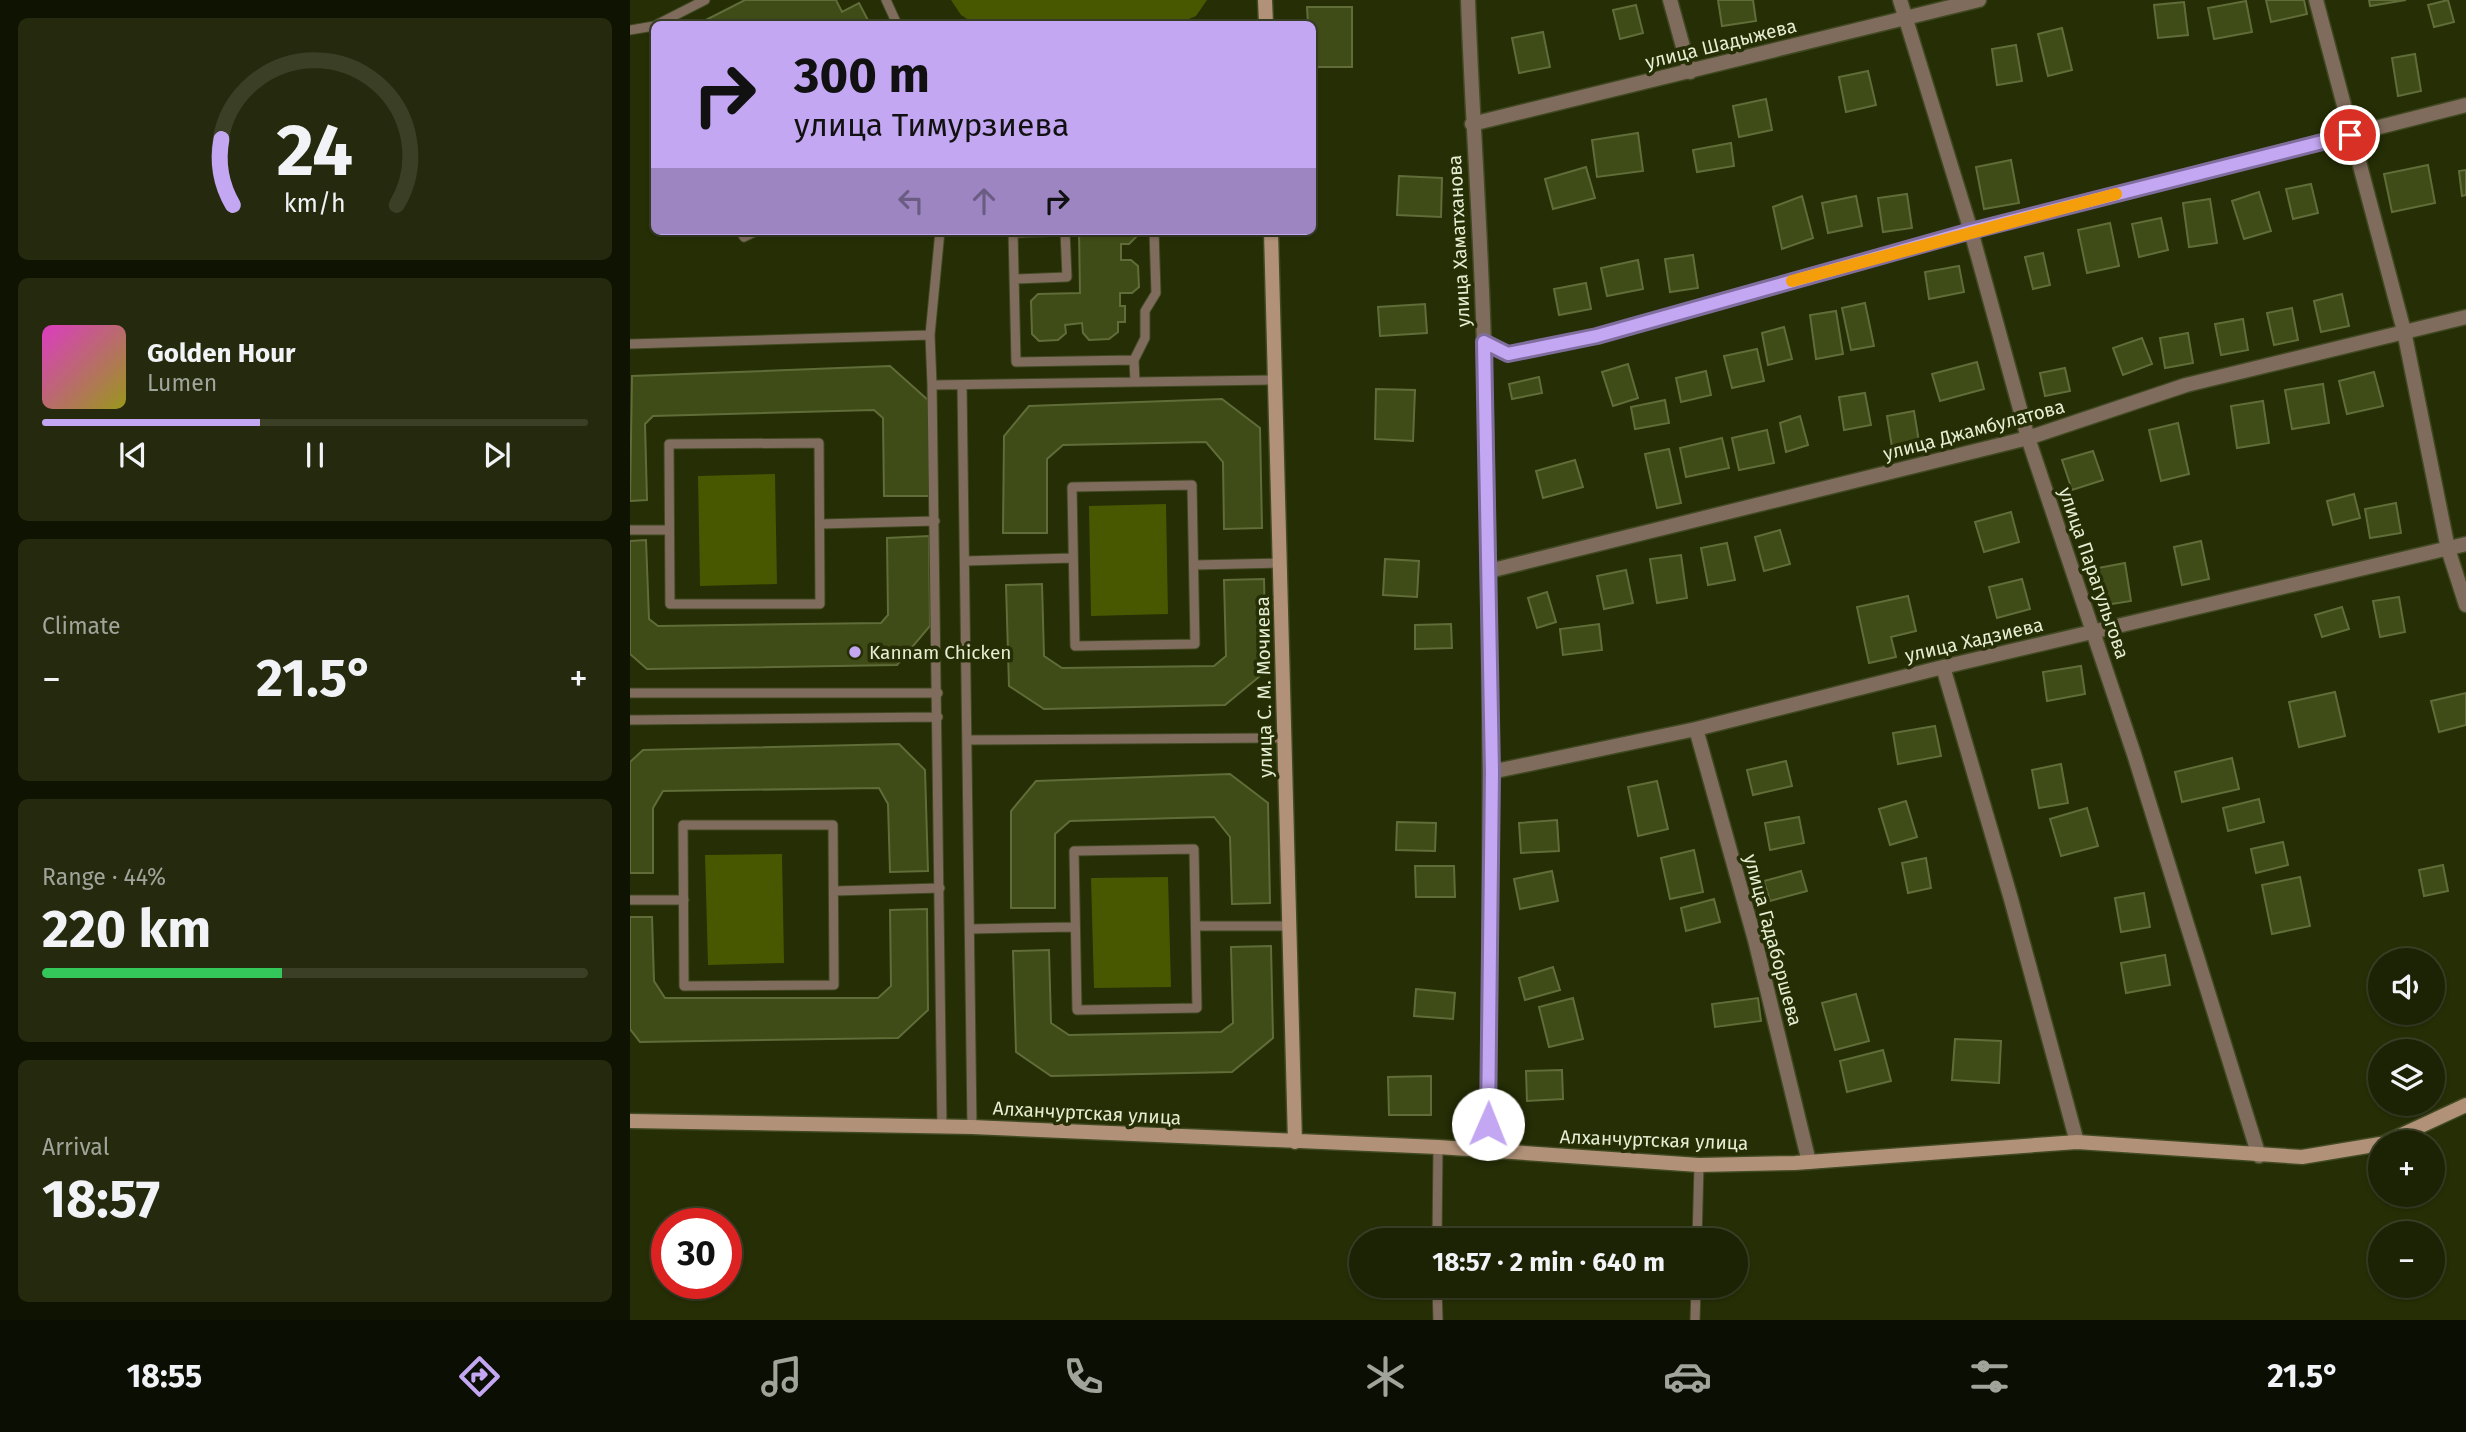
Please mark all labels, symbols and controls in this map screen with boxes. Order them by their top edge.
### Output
street label: улица Шадыжева [1643,14,1799,74]
text: 300 m [794,46,930,105]
icon: right [679,49,770,140]
pin [2320,105,2380,165]
text: улица Тимурзиева [794,106,1070,144]
text: 24 [277,108,353,195]
icon: arrive [2331,116,2369,154]
street label: улица Хаматханова [1443,154,1475,328]
icon: left [892,182,930,220]
icon: ahead [965,182,1003,220]
icon: right [1038,182,1076,220]
text: km/h [284,189,346,219]
text: Golden Hour [147,338,295,369]
text: Lumen [147,369,217,397]
street label: улица Джамбулатова [1881,395,2067,465]
icon: previous [114,436,152,474]
icon: pause [296,436,334,474]
icon: next [478,436,516,474]
street label: улица Парагульгова [2054,484,2134,662]
street label: улица С. М. Мочиева [1251,596,1277,778]
text: Climate [42,612,121,640]
street label: улица Хадзиева [1903,613,2045,667]
place label: Kannam Chicken [869,641,1011,664]
marker: Kannam Chicken [847,644,863,660]
text: 21.5° [256,647,374,710]
text: − [42,656,61,702]
text: + [569,656,588,702]
street label: улица Гадаборшева [1739,852,1807,1028]
text: Range · 44% [42,863,166,891]
text: 220 km [42,898,211,961]
map controls [2368,948,2445,1298]
button: sound [2368,948,2445,1025]
button: layers [2368,1039,2445,1116]
position arrow [1451,1087,1525,1161]
street label: Алханчуртская улица [992,1097,1182,1129]
street label: Алханчуртская улица [1559,1125,1749,1155]
button: + [2368,1130,2445,1207]
text: Arrival [42,1133,109,1161]
text: 18:57 [42,1168,160,1231]
speed limit sign: 30 [651,1208,742,1299]
button: − [2368,1221,2445,1298]
text: 18:57 · 2 min · 640 m [1432,1247,1665,1278]
icon: directions [455,1352,504,1401]
icon: music [757,1352,806,1401]
icon: phone [1059,1352,1108,1401]
icon: climate [1361,1352,1410,1401]
icon: car [1663,1352,1712,1401]
icon: filters [1965,1352,2014,1401]
text: 18:55 [127,1357,202,1395]
text: 21.5° [2267,1357,2339,1395]

